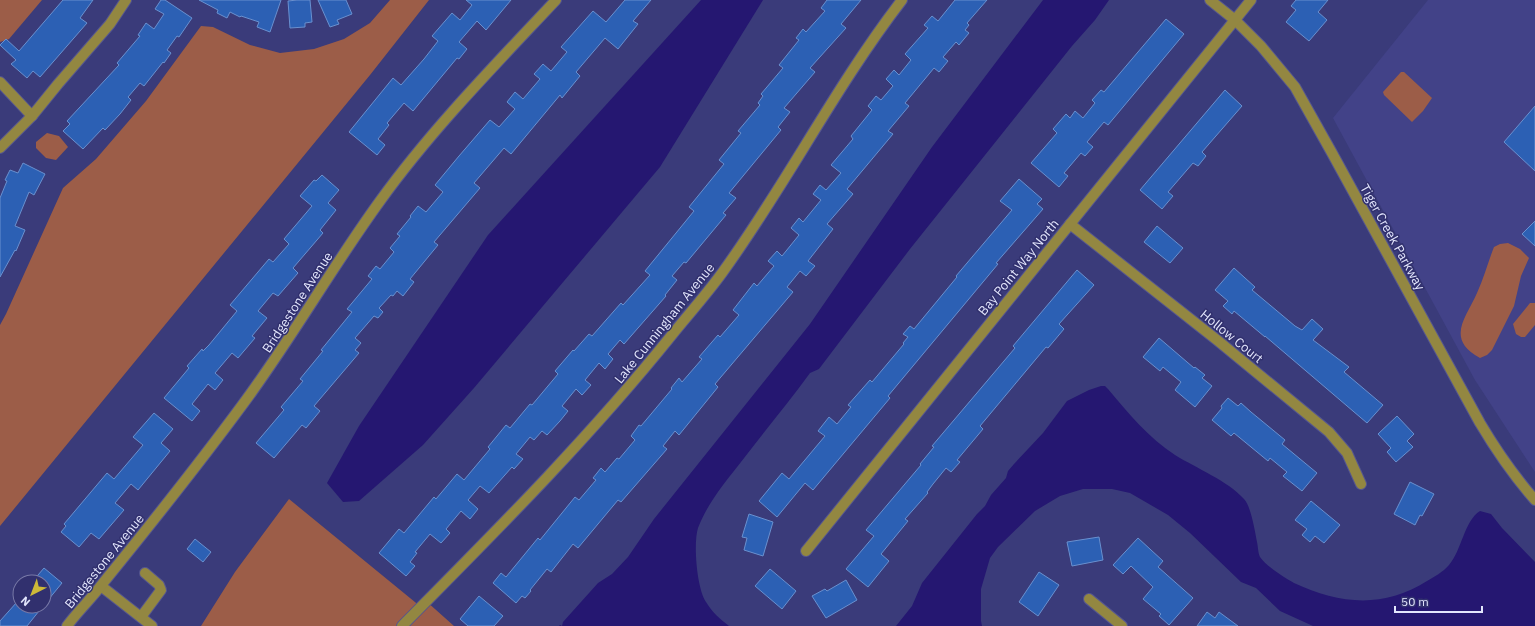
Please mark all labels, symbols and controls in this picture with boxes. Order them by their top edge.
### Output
street label: Tiger Creek Parkway [1356,181,1429,294]
street label: Bay Point Way North [974,216,1063,319]
street label: Bridgestone Avenue [258,249,336,356]
street label: Lake Cunningham Avenue [611,260,718,387]
street label: Hollow Court [1197,306,1267,367]
street label: Bridgestone Avenue [61,510,148,612]
north arrow [12,574,52,614]
scale bar [1395,588,1482,614]
text: N [18,594,33,609]
text: 50 m [1401,594,1429,609]

